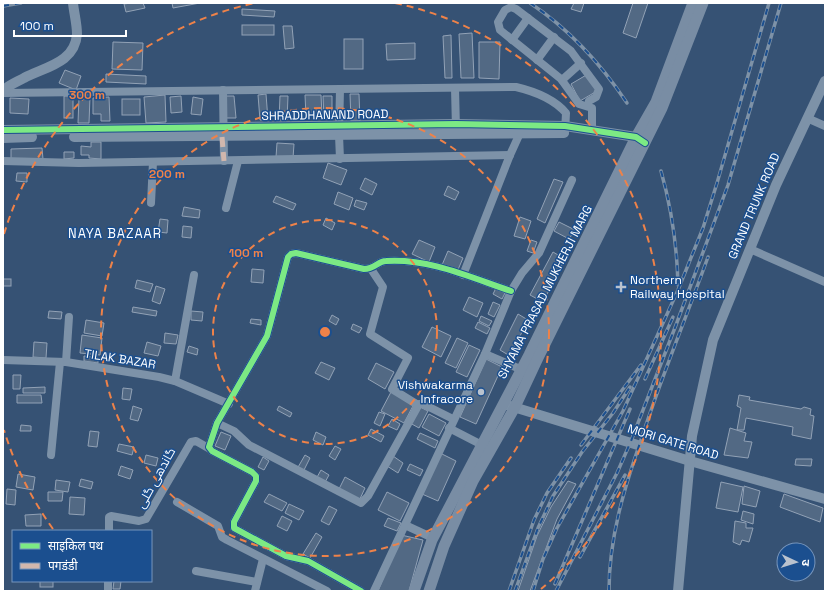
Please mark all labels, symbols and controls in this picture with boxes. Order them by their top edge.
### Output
scale bar [14,12,126,38]
text: 100 m [20,18,54,34]
text: 300 m [69,87,105,103]
street label: SHRADDHANAND ROAD [261,106,389,124]
street label: GRAND TRUNK ROAD [724,150,784,261]
text: 200 m [149,166,185,182]
street label: SHYAMA PRASAD MUKHERJI MARG [494,202,596,382]
district label: NAYA BAZAAR [68,225,162,242]
text: 100 m [229,245,263,261]
place label: Northern Railway Hospital [630,272,725,302]
marker: Northern Railway Hospital [615,281,627,293]
centre of rings [318,325,332,339]
street label: TILAK BAZAR [83,345,157,373]
place label: Vishwakarma Infracore [398,377,473,407]
marker: Vishwakarma Infracore [476,387,486,397]
street label: MORI GATE ROAD [625,421,721,463]
street label: گاندھی گلی [133,445,179,511]
legend [12,530,152,582]
text: साइकिल पथ [48,538,103,554]
north arrow [776,542,816,582]
text: पगडंडी [48,558,78,574]
text: उ [799,559,813,567]

